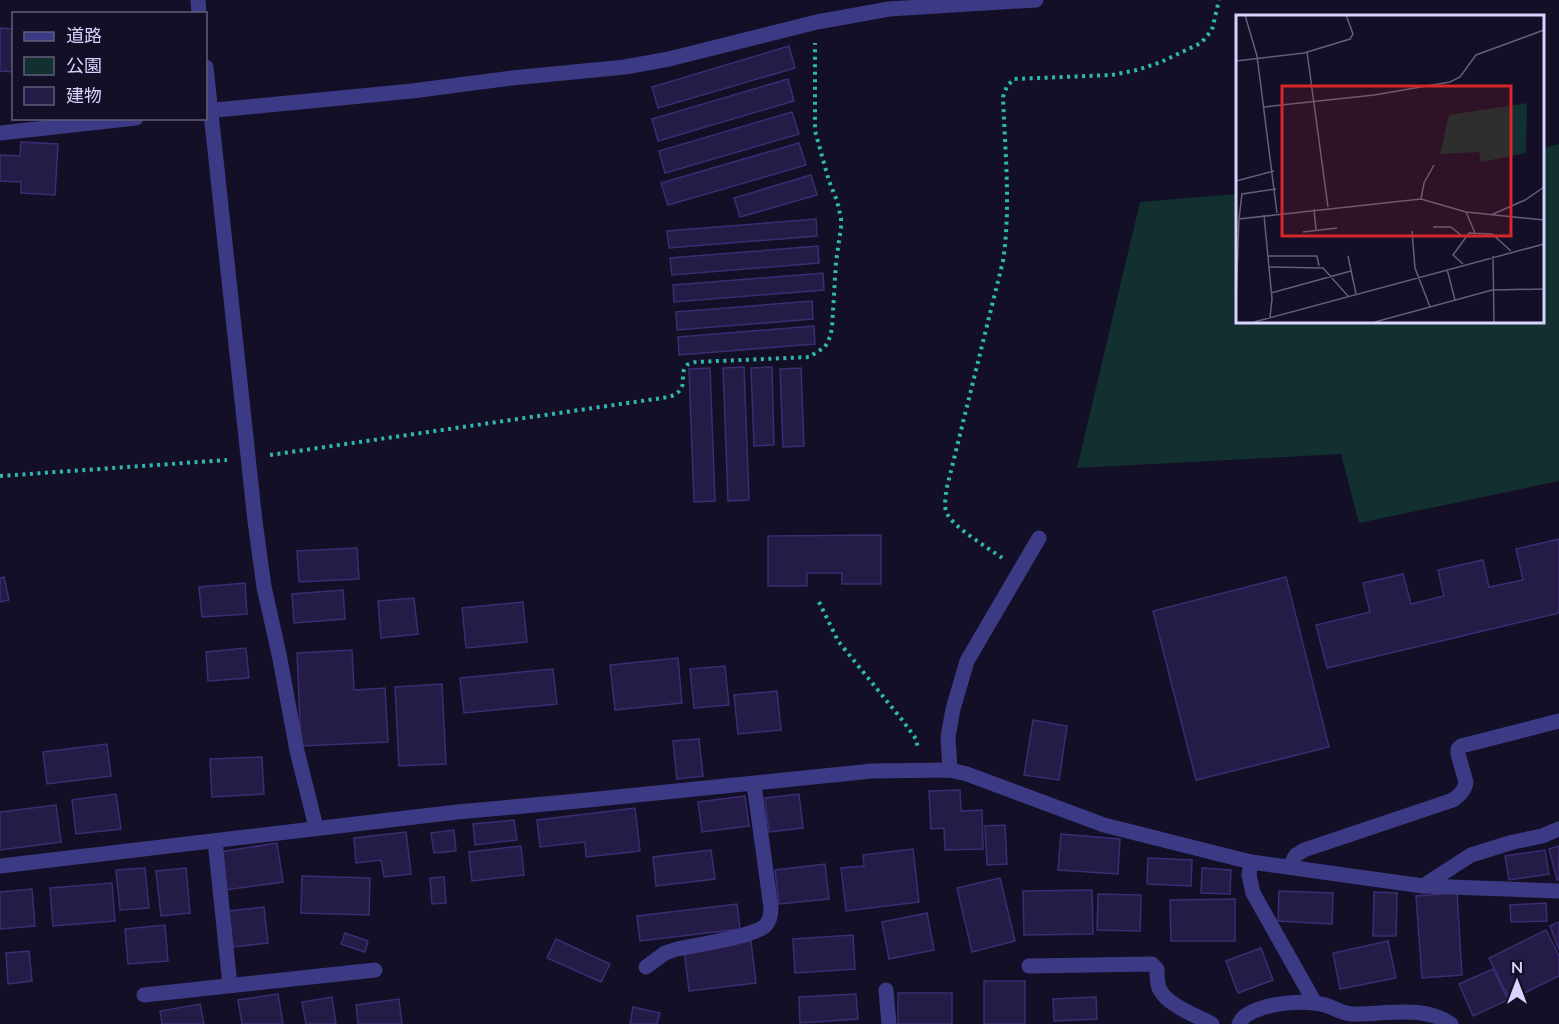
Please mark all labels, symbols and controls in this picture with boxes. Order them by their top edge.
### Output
legend [12,12,207,120]
inset map [1236,15,1544,322]
text: 道路 [66,24,102,47]
text: 公園 [66,54,102,77]
text: 建物 [66,84,102,107]
north arrow [1487,952,1547,1012]
text: N [1511,957,1523,977]

